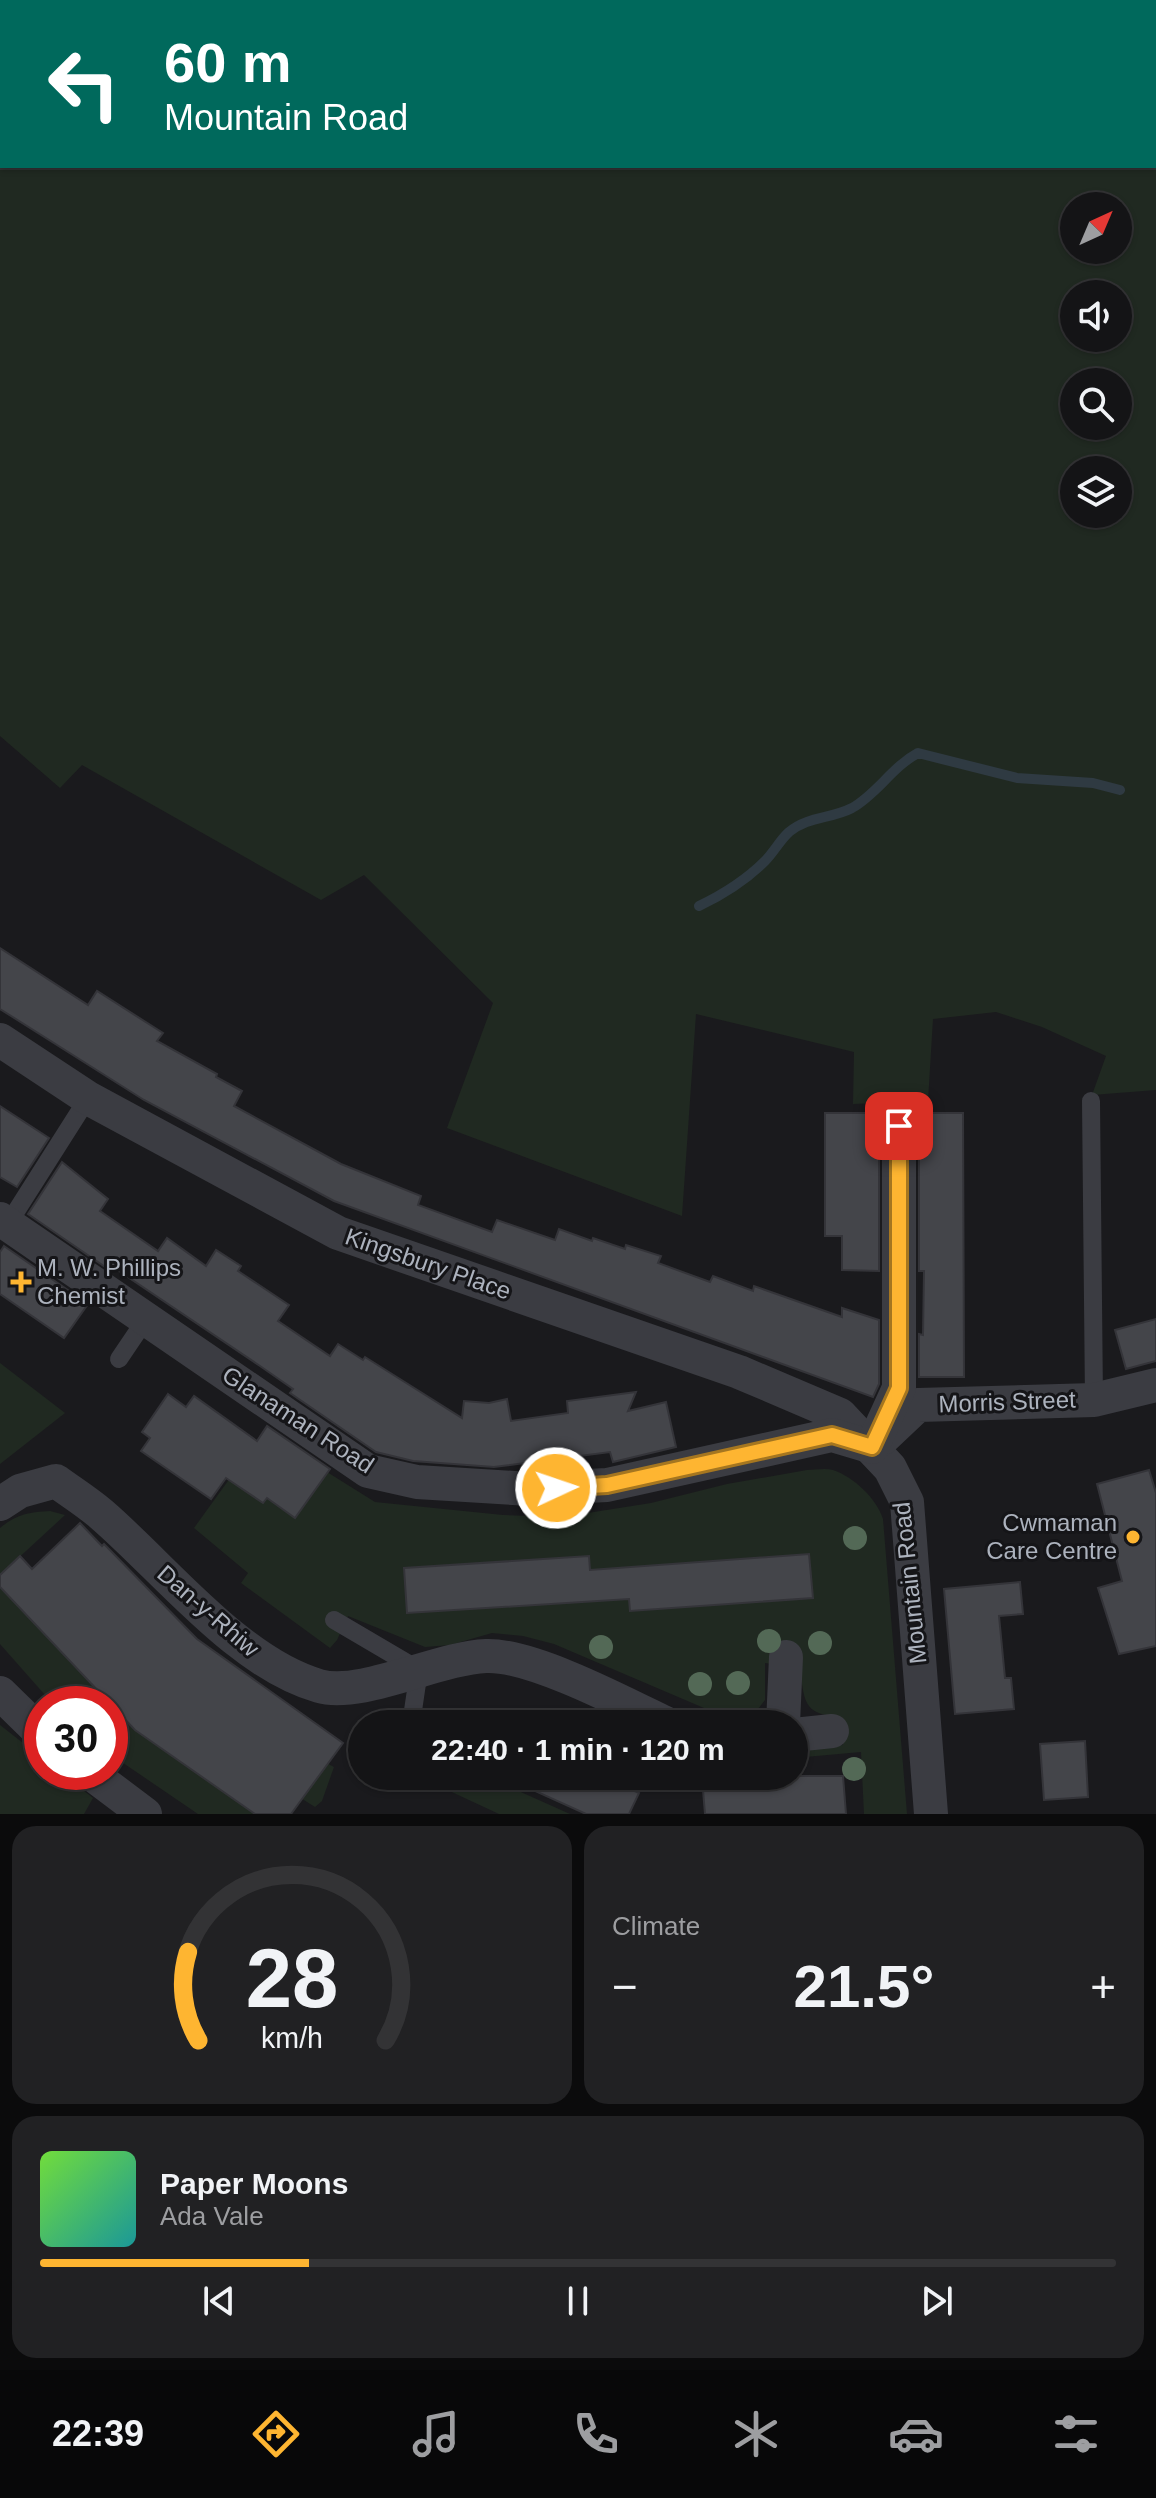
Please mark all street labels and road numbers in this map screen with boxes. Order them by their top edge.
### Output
street label: Kingsbury Place [342,1223,515,1305]
street label: Glanaman Road [218,1361,379,1478]
street label: Morris Street [938,1386,1076,1417]
street label: Mountain Road [888,1501,931,1665]
street label: Dan-y-Rhiw [152,1559,265,1662]

